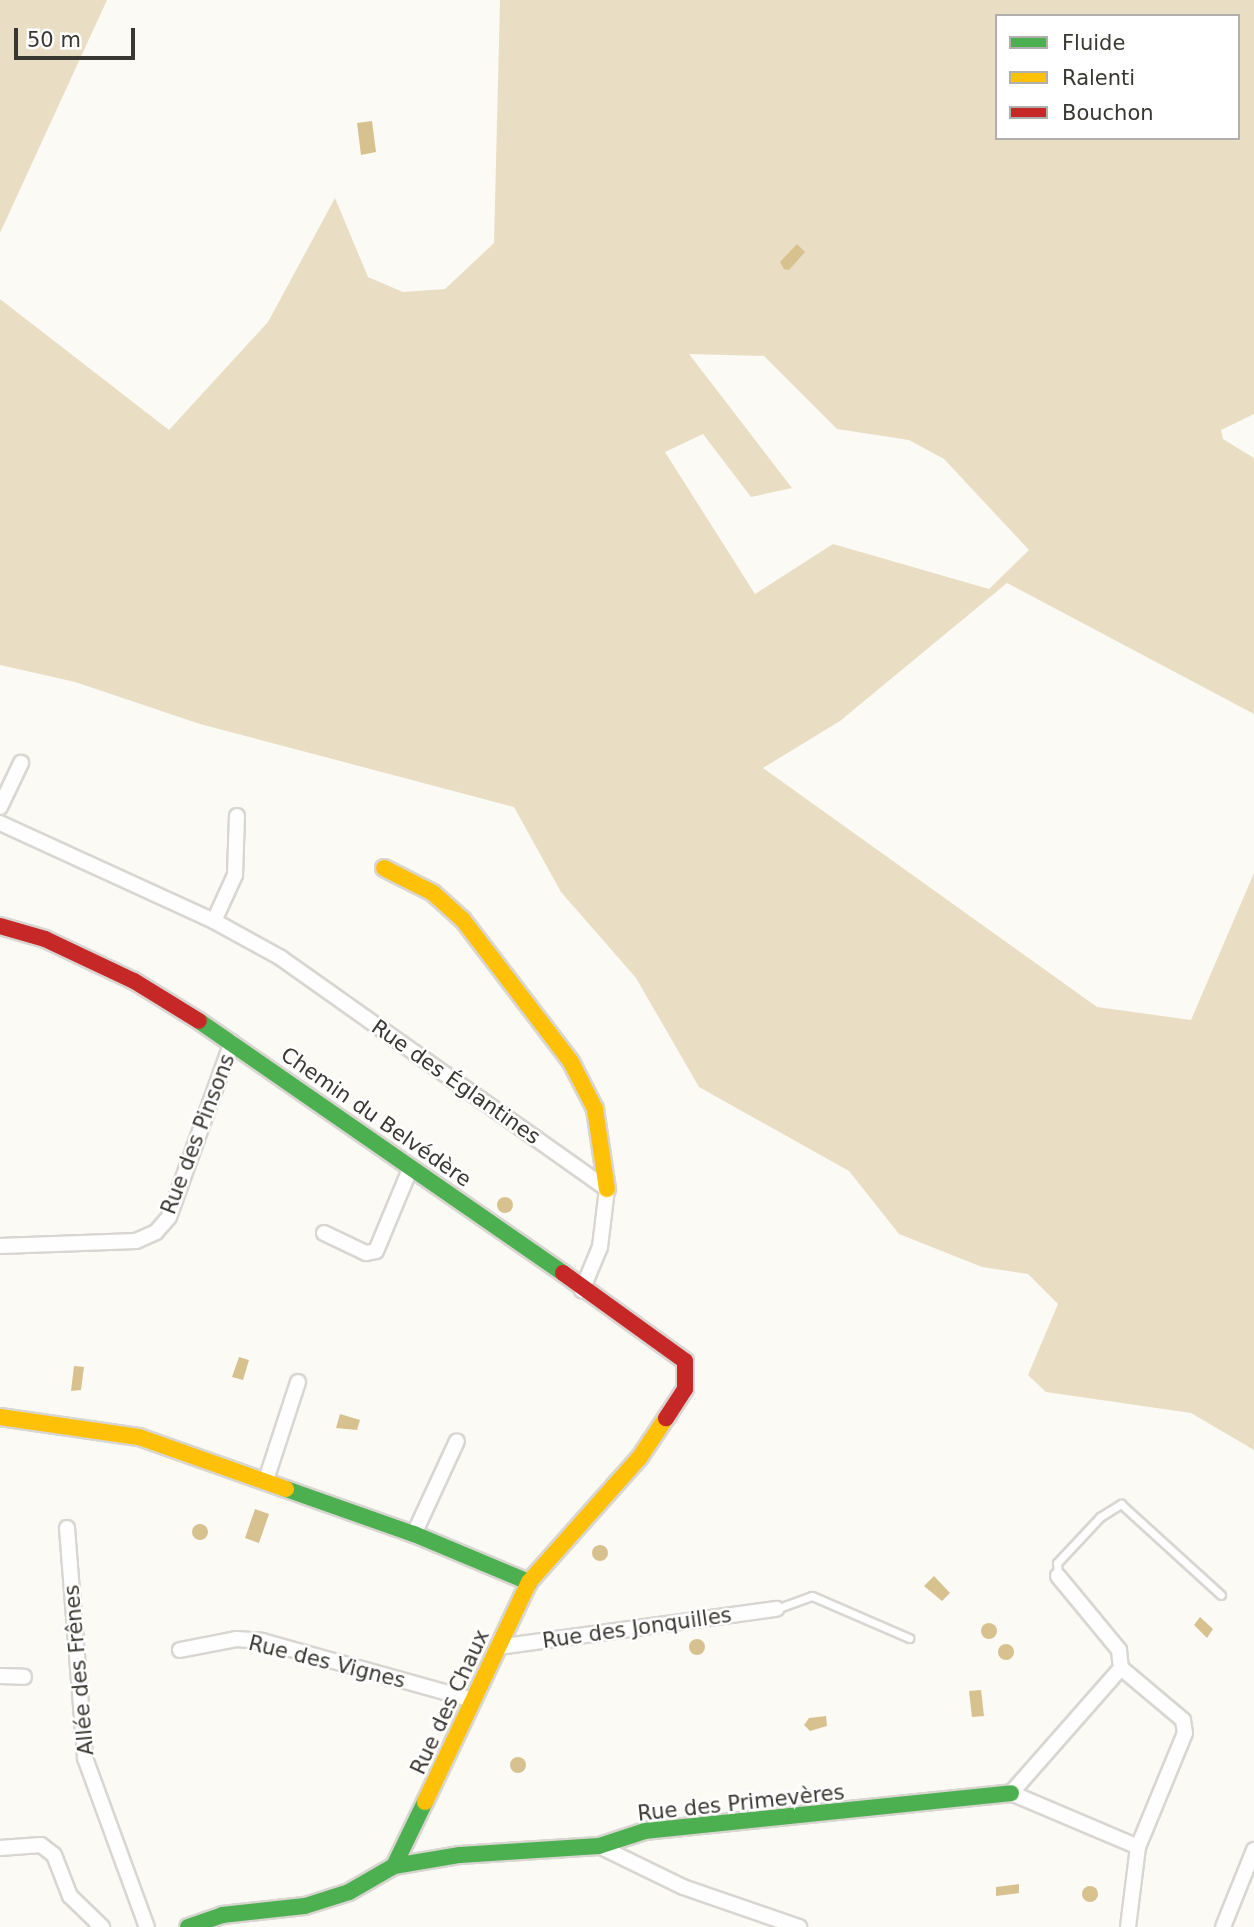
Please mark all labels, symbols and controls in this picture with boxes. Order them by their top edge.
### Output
scale bar [18,14,138,58]
legend [995,14,1240,140]
text: 50 m [27,28,81,52]
text: Fluide [1062,31,1125,55]
text: Ralenti [1062,66,1135,90]
text: Bouchon [1062,101,1154,125]
street label: Rue des Églantines [367,1014,545,1150]
street label: Chemin du Belvédère [276,1042,476,1192]
street label: Rue des Pinsons [156,1050,240,1218]
street label: Allée des Frênes [59,1584,99,1756]
street label: Rue des Jonquilles [541,1602,733,1654]
street label: Rue des Chaux [405,1626,495,1778]
street label: Rue des Vignes [246,1630,408,1694]
street label: Rue des Primevères [636,1780,846,1826]

